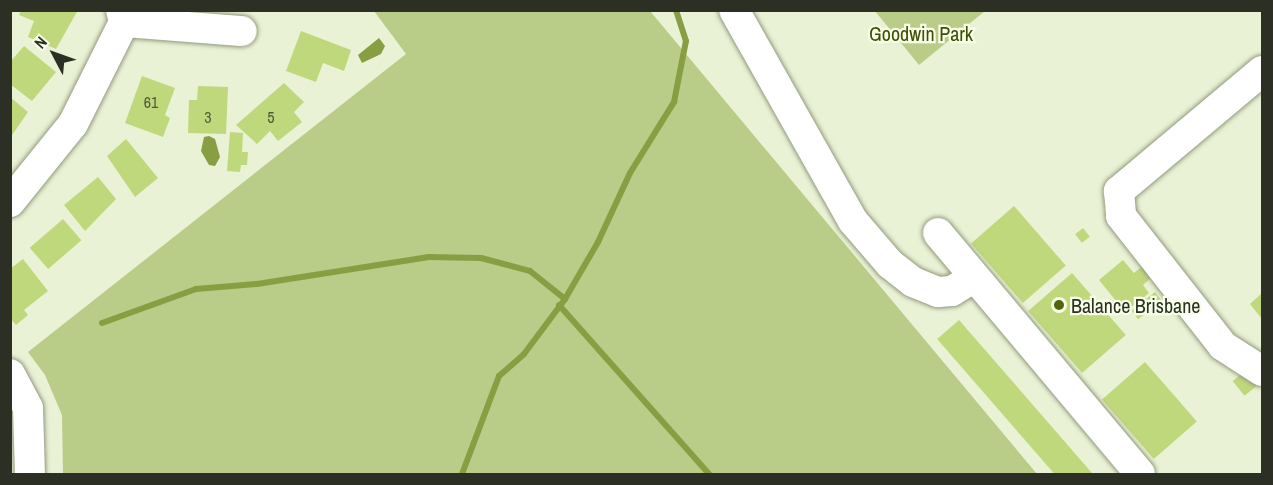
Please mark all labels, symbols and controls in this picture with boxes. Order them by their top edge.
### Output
park label: Goodwin Park [869,21,973,45]
north arrow [24,24,84,84]
text: N [29,31,52,53]
house number: 61 [144,92,158,112]
house number: 3 [204,107,212,127]
house number: 5 [267,107,275,127]
place label: Balance Brisbane [1071,293,1200,317]
marker: Balance Brisbane [1052,298,1066,312]

